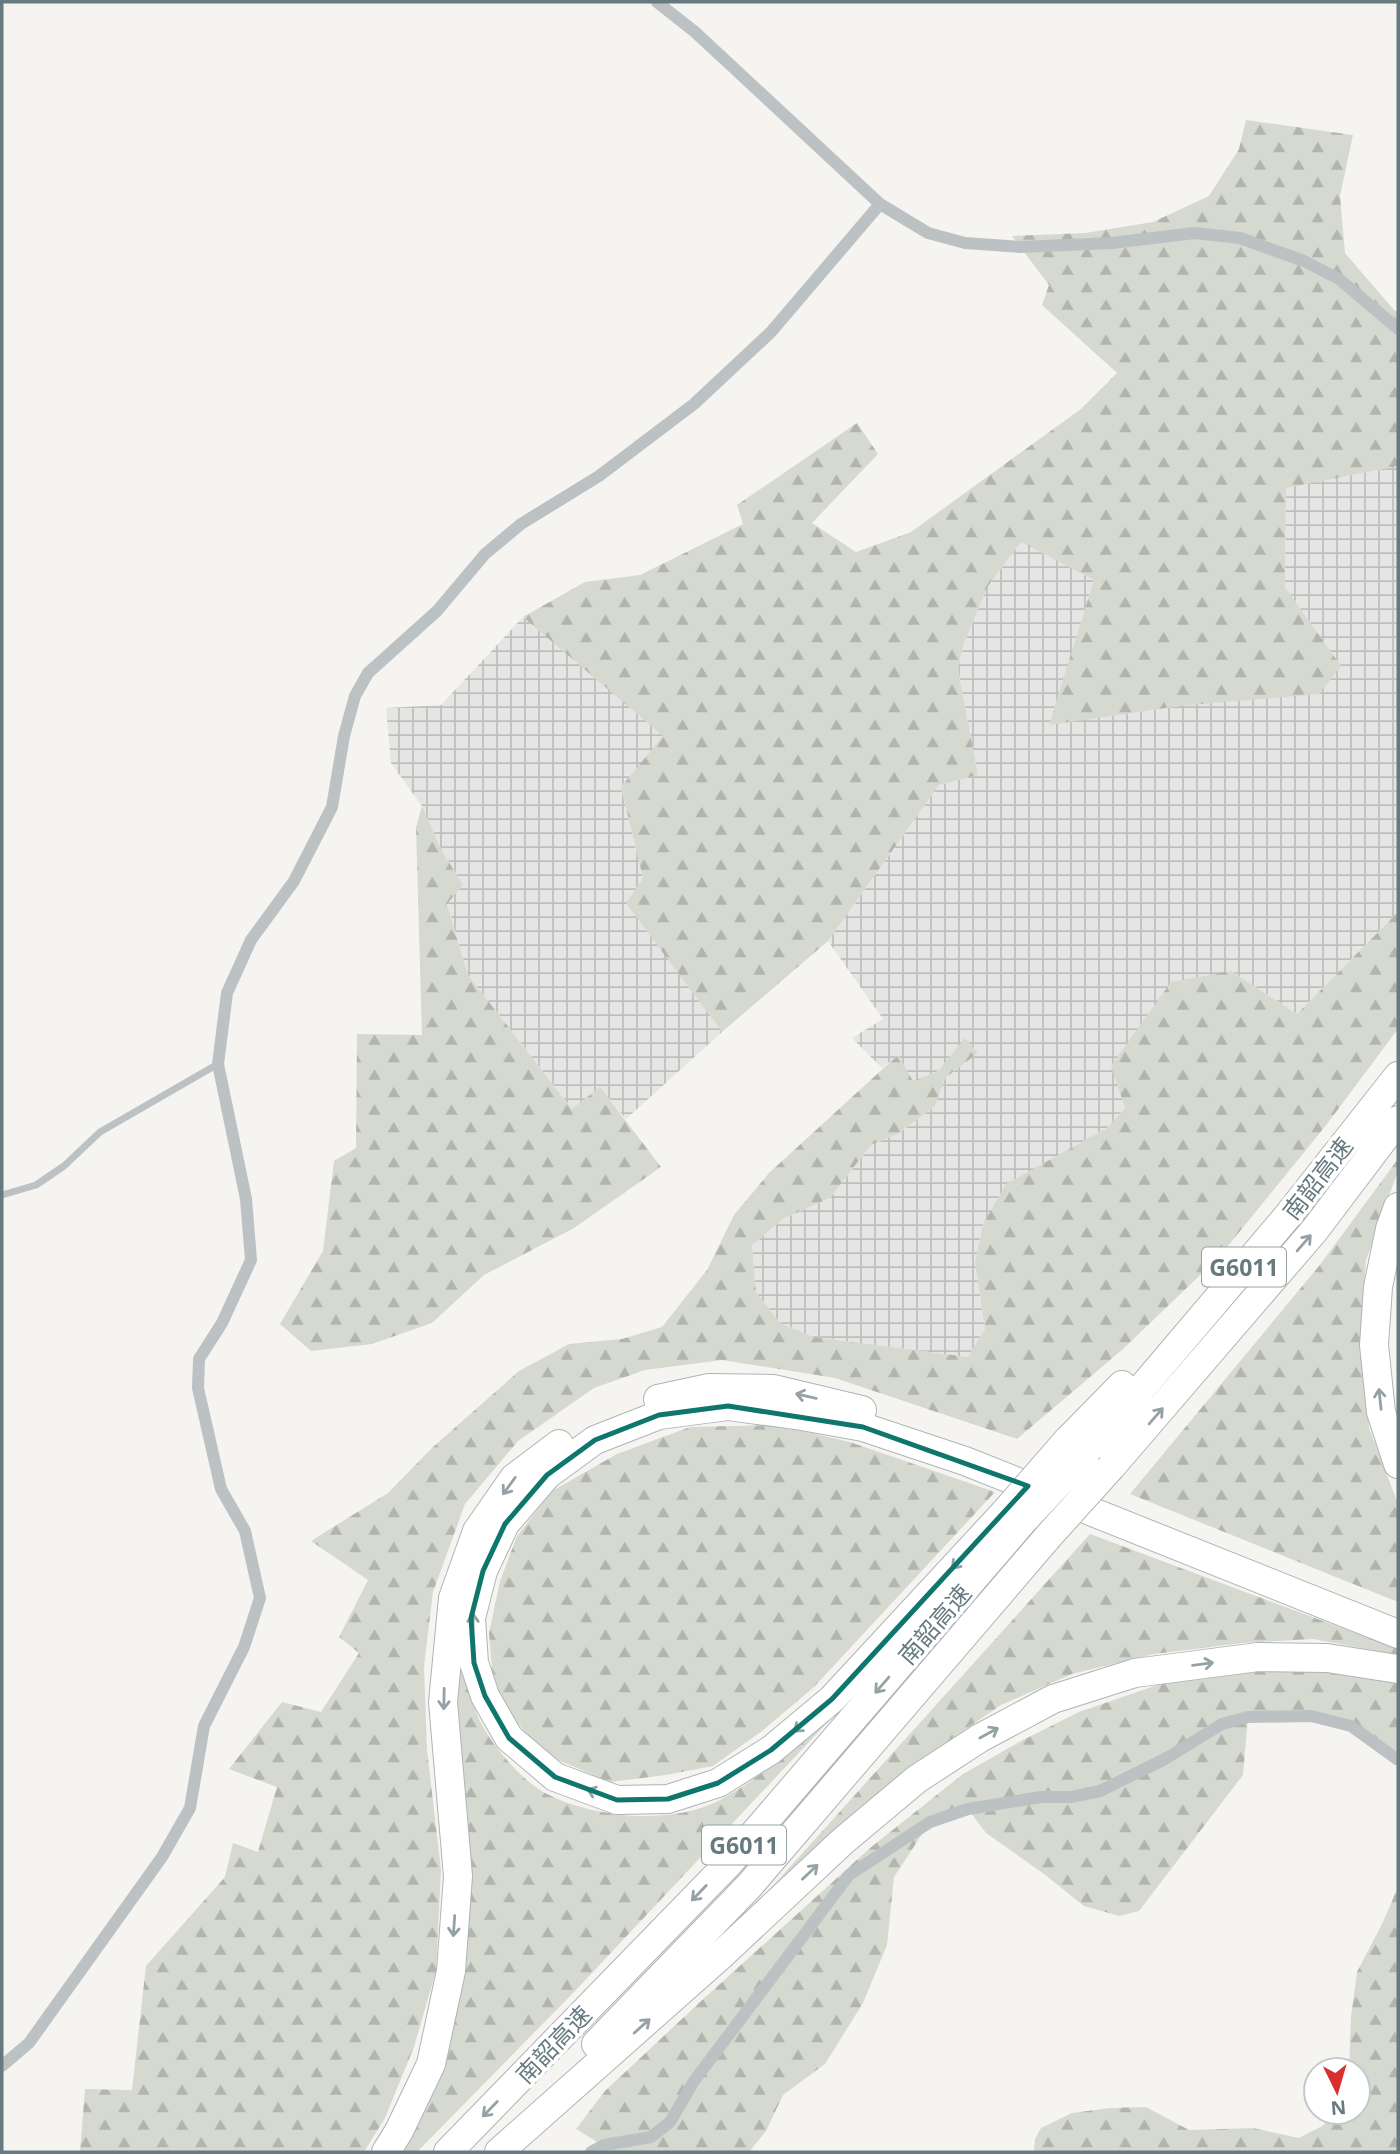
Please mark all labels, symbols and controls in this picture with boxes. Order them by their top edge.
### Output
street label: 南韶高速 [1274,1130,1360,1226]
one-way arrow [1296,1234,1312,1252]
road number: G6011 [1202,1248,1286,1286]
one-way arrow [1373,1388,1386,1411]
one-way arrow [795,1389,818,1402]
one-way arrow [1148,1407,1164,1425]
one-way arrow [502,1476,516,1495]
one-way arrow [951,1552,968,1569]
street label: 南韶高速 [890,1577,978,1671]
one-way arrow [466,1613,479,1636]
one-way arrow [1191,1657,1214,1670]
one-way arrow [874,1676,890,1694]
one-way arrow [437,1687,451,1710]
one-way arrow [793,1717,811,1733]
one-way arrow [978,1726,999,1739]
one-way arrow [586,1786,608,1798]
road number: G6011 [702,1826,786,1864]
one-way arrow [801,1864,818,1881]
one-way arrow [691,1884,708,1901]
one-way arrow [447,1914,460,1936]
street label: 南韶高速 [508,1998,598,2090]
one-way arrow [633,2018,651,2034]
north arrow [1302,2056,1372,2126]
text: N [1330,2094,1347,2122]
one-way arrow [481,2100,498,2117]

